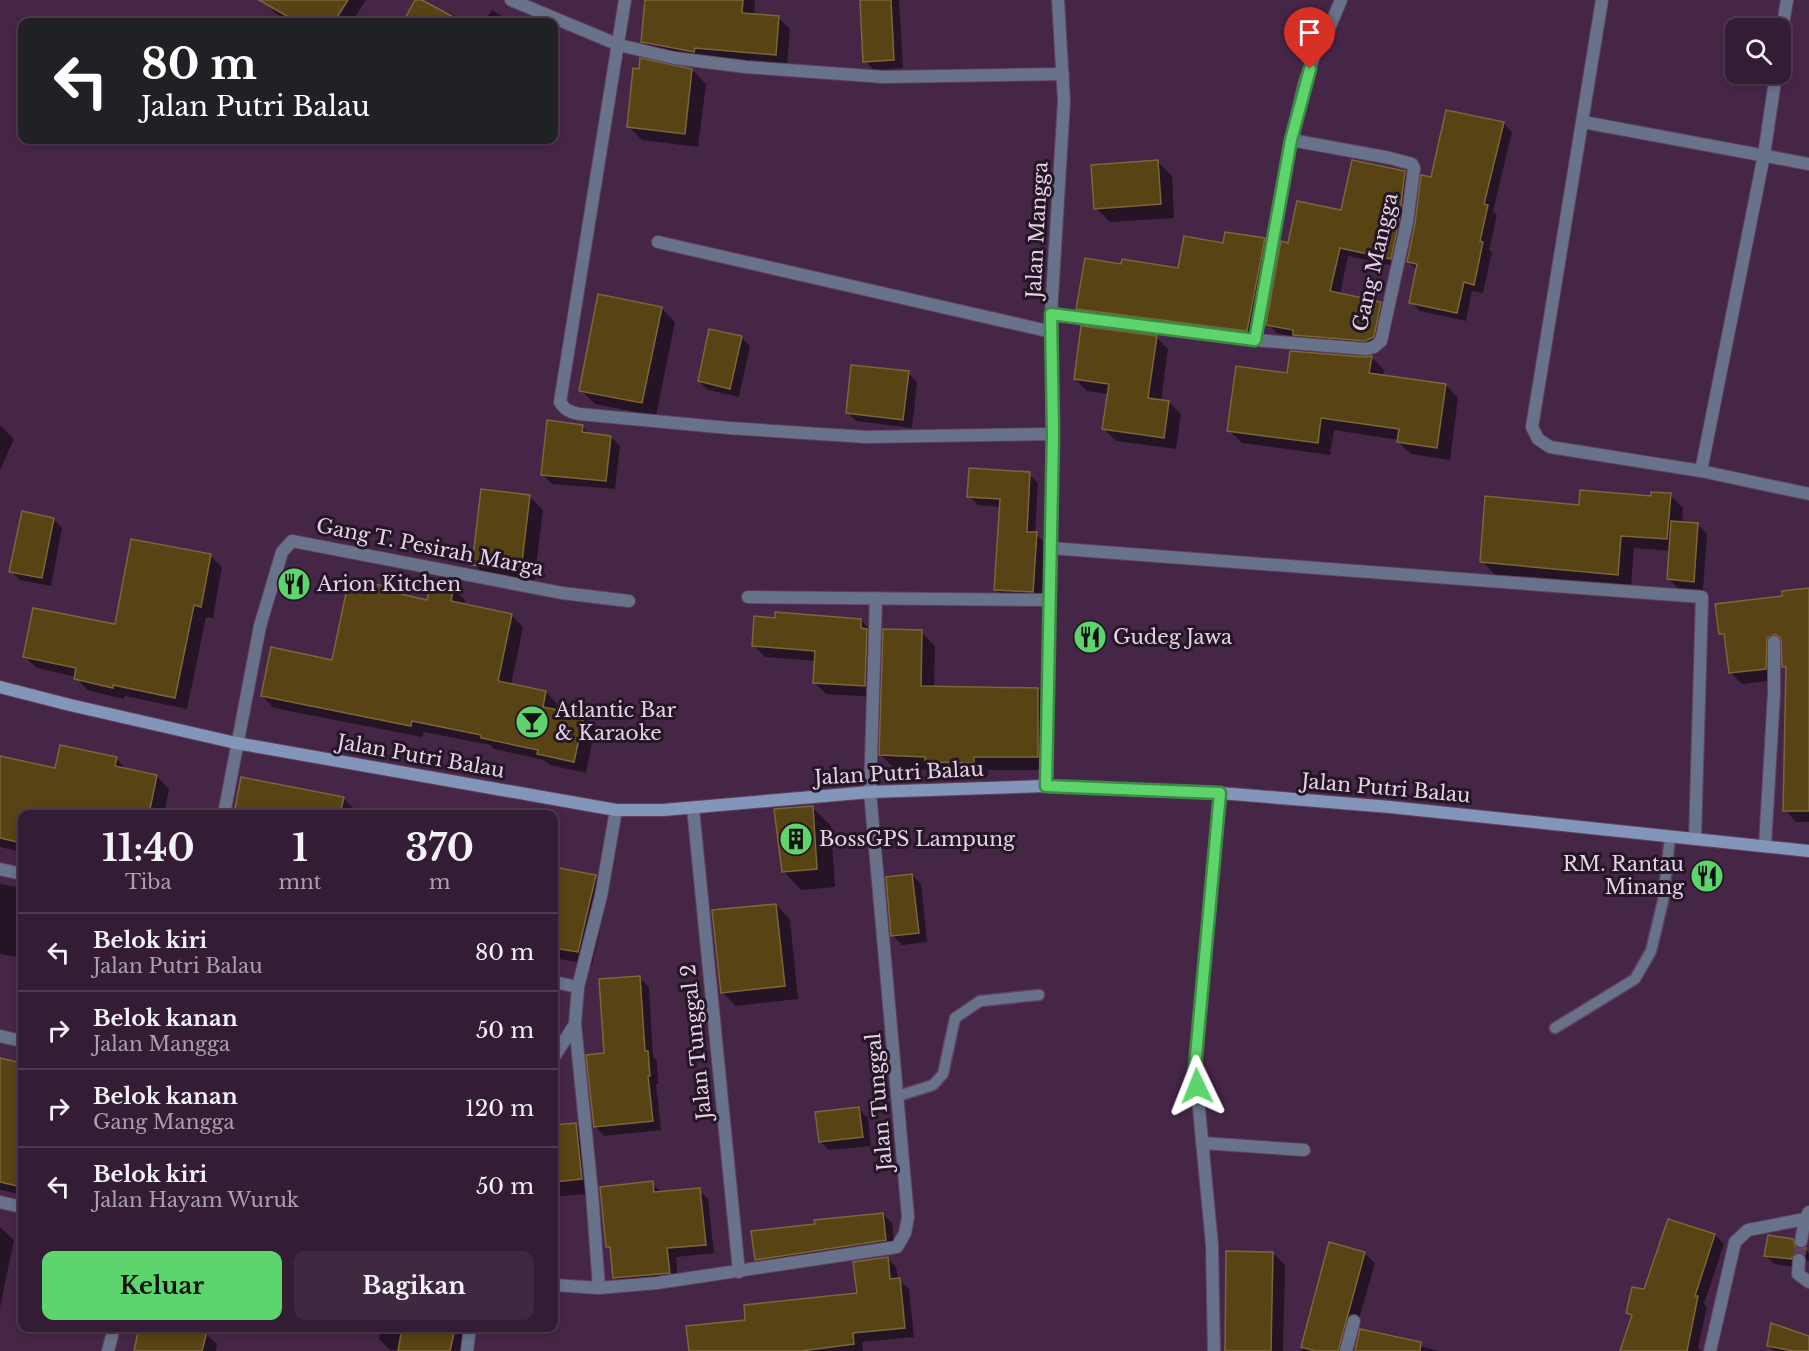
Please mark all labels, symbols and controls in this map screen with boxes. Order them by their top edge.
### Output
pin [1284,7,1335,69]
icon: arrive [1293,16,1326,49]
map controls [1725,18,1791,84]
button: search [1725,18,1791,84]
text: 80 m [141,38,257,90]
icon: left [42,42,120,120]
text: Jalan Putri Balau [141,90,370,123]
street label: Jalan Mangga [1021,160,1053,302]
street label: Gang Mangga [1347,189,1403,334]
street label: Gang T. Pesirah Marga [314,513,547,581]
restaurant icon: Arion Kitchen [276,566,312,602]
place label: Arion Kitchen [316,572,461,596]
restaurant icon: Gudeg Jawa [1072,619,1108,655]
place label: Gudeg Jawa [1113,625,1233,649]
place label: Atlantic Bar & Karaoke [554,698,676,745]
bar icon: Atlantic Bar & Karaoke [514,704,550,740]
street label: Jalan Putri Balau [332,729,507,783]
street label: Jalan Putri Balau [811,757,984,790]
street label: Jalan Putri Balau [1297,768,1472,807]
building icon: BossGPS Lampung [778,821,814,857]
text: 11:40 [102,826,195,871]
text: 1 [292,826,308,871]
text: 370 [405,826,474,871]
place label: BossGPS Lampung [819,827,1016,851]
place label: RM. Rantau Minang [1563,852,1685,899]
restaurant icon: RM. Rantau Minang [1689,858,1725,894]
text: Tiba [125,870,172,894]
text: mnt [279,870,321,894]
text: m [429,870,450,894]
text: Belok kiri [93,927,207,954]
icon: left [42,936,75,969]
text: 80 m [475,939,534,966]
text: Jalan Putri Balau [93,954,263,978]
street label: Jalan Tunggal 2 [676,963,716,1124]
text: Belok kanan [93,1005,238,1032]
icon: right [42,1014,75,1047]
text: 50 m [476,1017,534,1044]
text: Jalan Mangga [93,1032,230,1056]
street label: Jalan Tunggal [861,1032,897,1175]
position arrow [1165,1054,1229,1118]
text: Belok kanan [93,1083,238,1110]
icon: right [42,1092,75,1125]
text: 120 m [465,1095,534,1122]
text: Gang Mangga [93,1110,234,1134]
text: Belok kiri [93,1161,207,1188]
icon: left [42,1170,75,1203]
text: 50 m [476,1173,534,1200]
text: Jalan Hayam Wuruk [93,1188,299,1212]
button: Keluar [42,1251,282,1320]
button: Bagikan [294,1251,534,1320]

